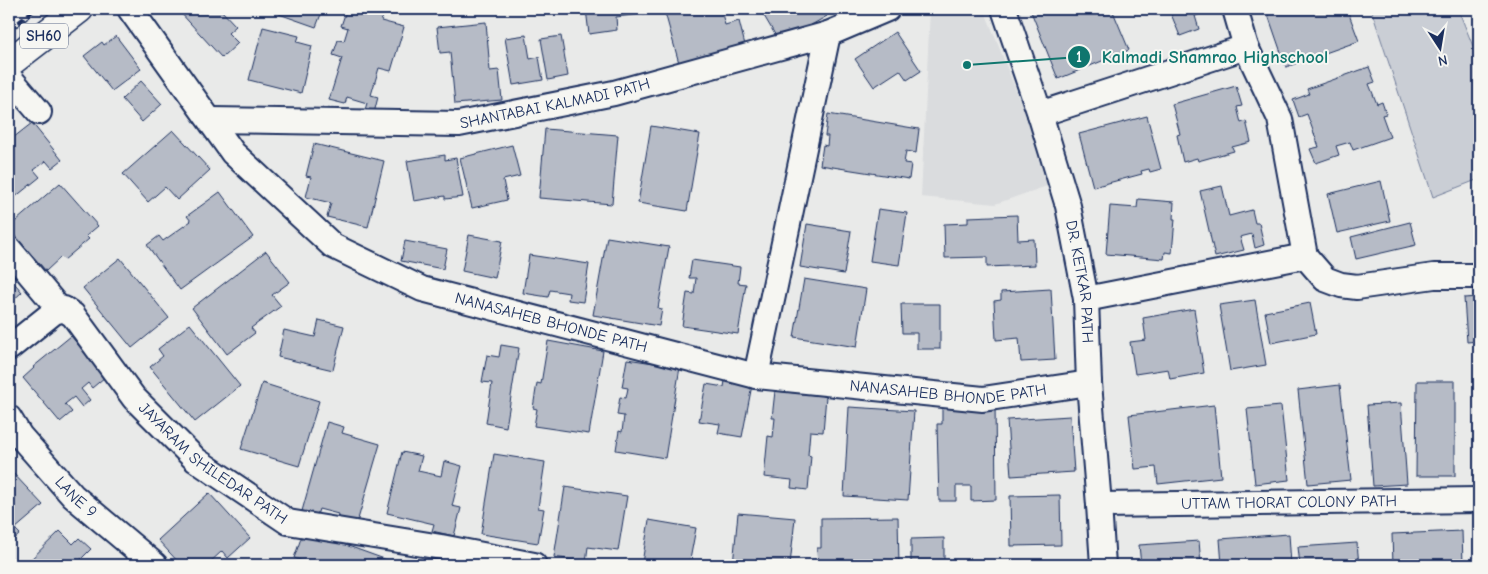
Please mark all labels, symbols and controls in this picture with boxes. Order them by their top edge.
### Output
north arrow [1416,22,1466,72]
road number: SH60 [20,24,68,48]
callout: Kalmadi Shamrao Highschool [1066,40,1338,73]
text: Kalmadi Shamrao Highschool [1102,47,1328,68]
text: 1 [1076,48,1082,66]
text: N [1436,51,1449,69]
street label: SHANTABAI KALMADI PATH [458,75,652,133]
street label: DR. KETKAR PATH [1062,219,1097,343]
street label: NANASAHEB BHONDE PATH [453,289,649,356]
street label: NANASAHEB BHONDE PATH [849,377,1048,408]
street label: JAYARAM SHILEDAR PATH [135,399,291,528]
street label: LANE 9 [51,473,101,521]
street label: UTTAM THORAT COLONY PATH [1181,492,1397,513]

